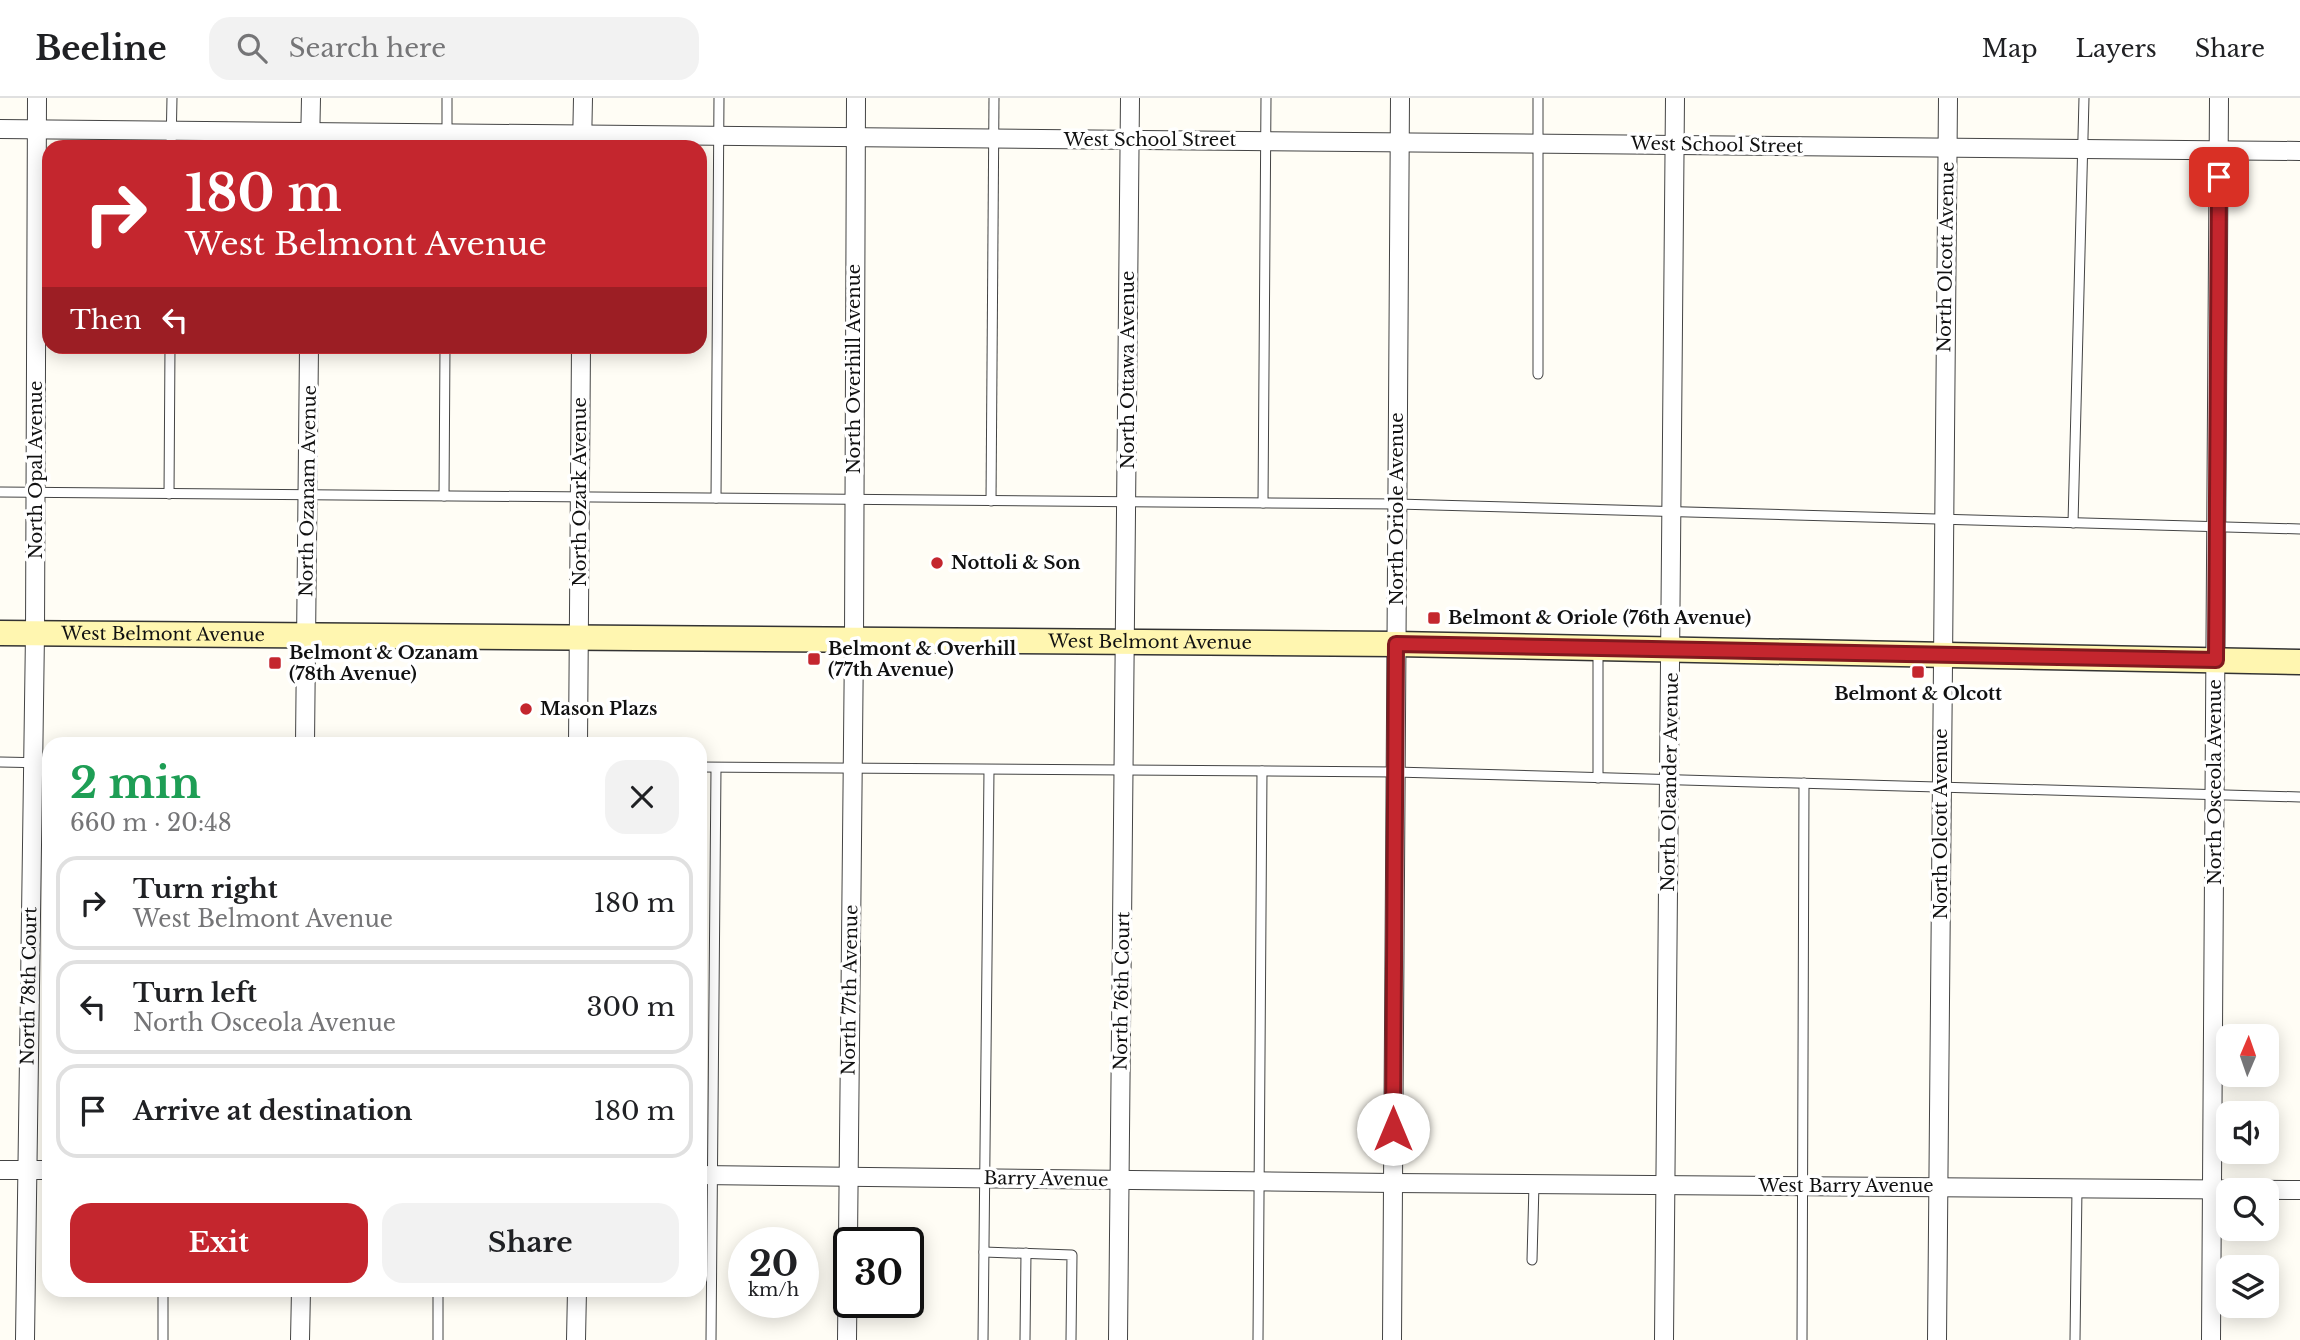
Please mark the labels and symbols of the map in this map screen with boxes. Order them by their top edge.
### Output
street label: West School Street [1063,129,1236,151]
street label: West School Street [1630,132,1804,158]
pin [2189,147,2249,207]
street label: North Olcott Avenue [1933,161,1959,353]
street label: North Overhill Avenue [843,264,865,474]
street label: North Ottawa Avenue [1117,271,1139,469]
street label: North Opal Avenue [25,381,47,559]
street label: North Ozanam Avenue [295,385,321,597]
street label: North Ozark Avenue [569,397,591,587]
street label: North Oriole Avenue [1386,412,1408,606]
place label: Nottoli & Son [951,552,1080,574]
marker: Nottoli & Son [929,555,945,571]
place label: Belmont & Oriole (76th Avenue) [1448,607,1751,629]
marker: Belmont & Oriole (76th Avenue) [1426,610,1442,626]
street label: West Belmont Avenue [60,622,265,646]
street label: West Belmont Avenue [1047,630,1252,654]
place label: Belmont & Overhill (77th Avenue) [828,638,1017,681]
place label: Belmont & Ozanam (78th Avenue) [289,642,478,685]
marker: Belmont & Overhill (77th Avenue) [806,651,822,667]
marker: Belmont & Ozanam (78th Avenue) [267,655,283,671]
marker: Belmont & Olcott [1910,664,1926,680]
street label: North Oleander Avenue [1657,672,1683,892]
street label: North Osceola Avenue [2204,679,2226,885]
place label: Belmont & Olcott [1834,683,2002,705]
place label: Mason Plazs [540,698,657,720]
marker: Mason Plazs [518,701,534,717]
street label: North Olcott Avenue [1930,728,1952,920]
street label: North 77th Avenue [838,905,862,1075]
street label: North 78th Court [17,906,41,1065]
street label: North 76th Court [1110,911,1134,1071]
north arrow [2216,1024,2278,1087]
position arrow [1356,1092,1430,1166]
street label: Barry Avenue [983,1167,1109,1191]
street label: West Barry Avenue [1757,1175,1934,1197]
speed limit sign: 30 [833,1227,924,1318]

